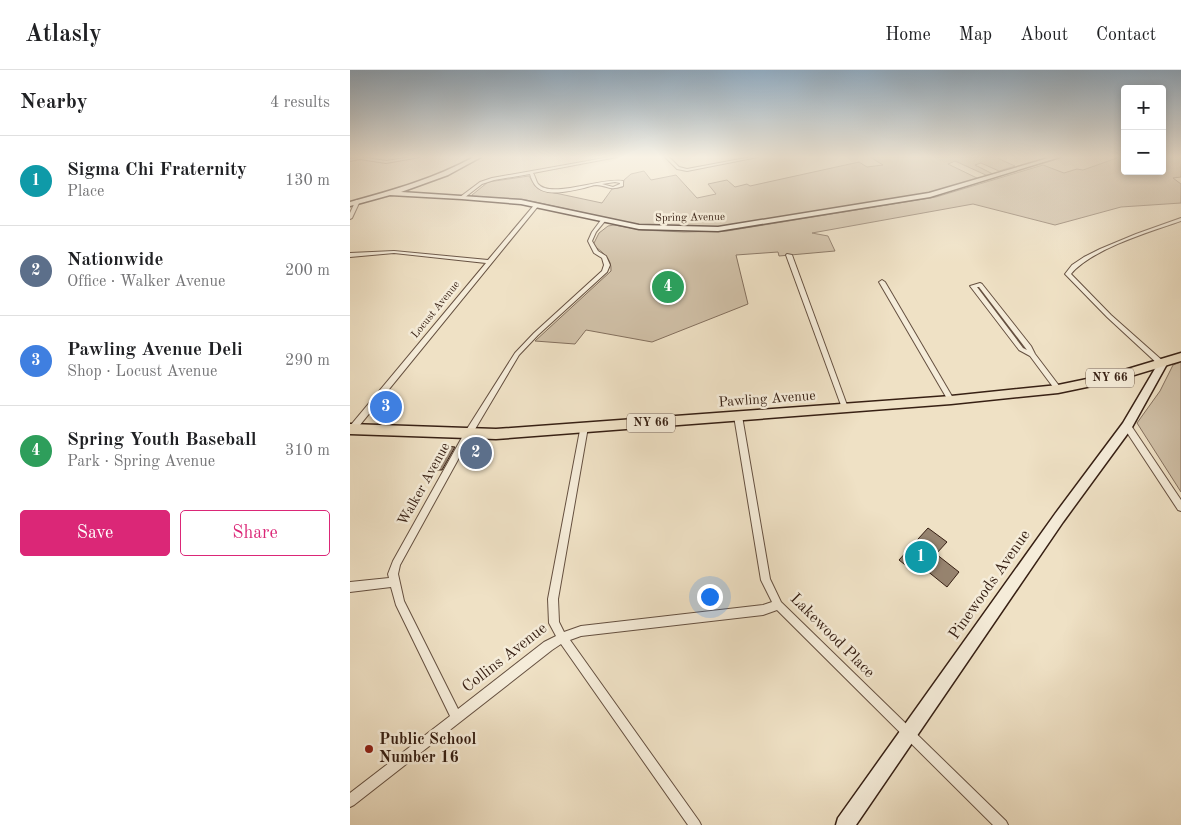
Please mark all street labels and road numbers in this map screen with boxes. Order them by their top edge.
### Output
street label: Spring Avenue [655,212,725,224]
street label: Locust Avenue [410,279,462,341]
road number: NY 66 [1086,368,1134,388]
street label: Pawling Avenue [718,389,816,409]
road number: NY 66 [627,413,675,432]
street label: Walker Avenue [395,440,453,528]
street label: Pinewoods Avenue [946,527,1034,643]
street label: Lakewood Place [787,591,877,681]
street label: Collins Avenue [460,620,550,696]

